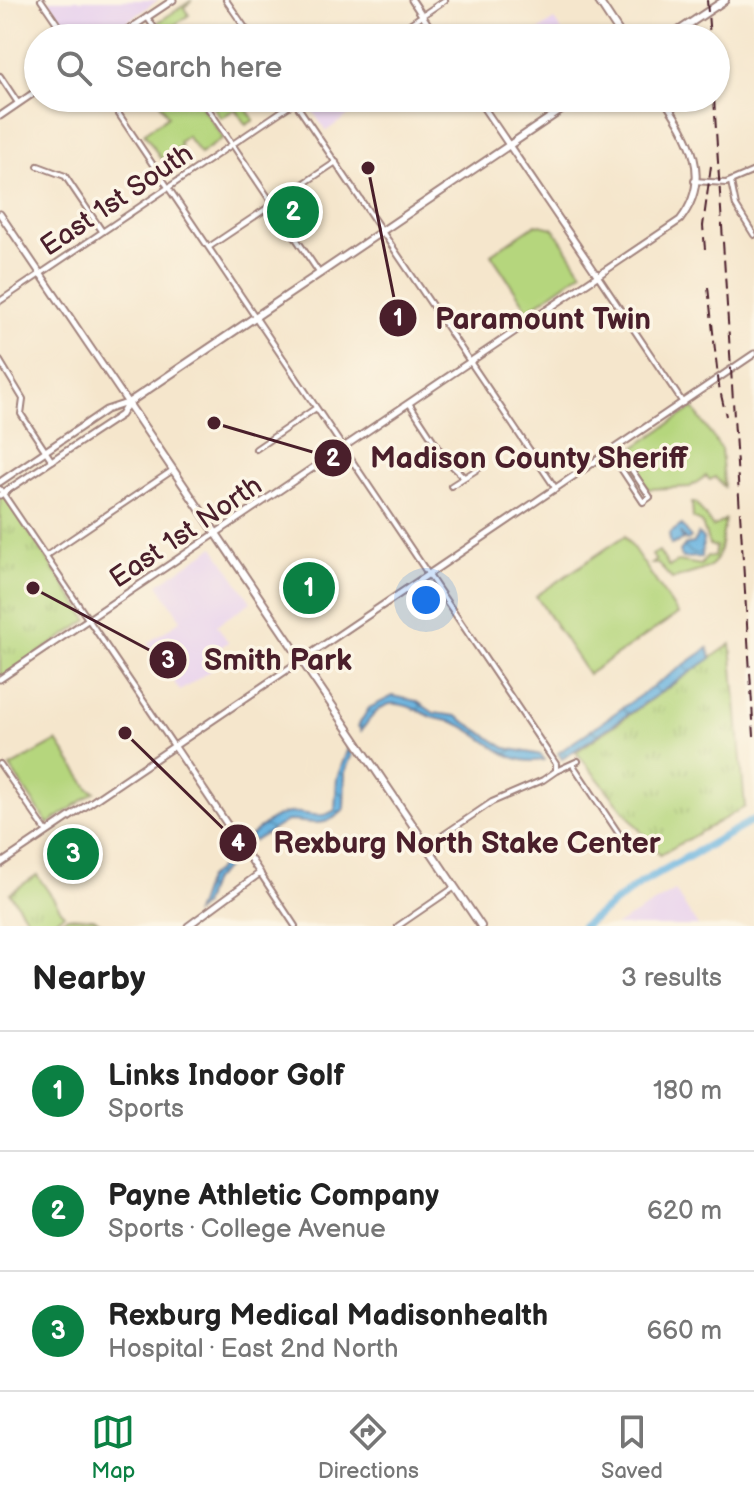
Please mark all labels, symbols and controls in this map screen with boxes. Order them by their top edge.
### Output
search box [24,24,730,112]
icon: search [52,46,96,90]
text: Search here [116,50,282,86]
street label: East 1st South [34,137,199,263]
pin: 2 [267,182,319,242]
callout: Paramount Twin [378,291,667,345]
text: Paramount Twin [435,302,651,338]
text: 1 [393,304,403,333]
callout: Madison County Sheriff [313,431,705,485]
text: Madison County Sheriff [370,441,689,477]
text: 2 [326,444,341,473]
street label: East 1st North [103,469,268,595]
pin: 1 [283,558,335,618]
your location [406,580,446,620]
callout: Smith Park [148,633,368,687]
text: Smith Park [204,643,352,679]
text: 3 [161,646,175,675]
callout: Rexburg North Stake Center [218,816,677,870]
pin: 3 [47,824,99,884]
text: Rexburg North Stake Center [273,826,662,862]
text: 4 [231,829,245,858]
text: Nearby [32,958,146,999]
text: 3 results [621,963,722,994]
text: Links Indoor Golf [108,1058,345,1094]
text: 1 [53,1076,63,1107]
text: 180 m [653,1076,722,1107]
text: Sports [108,1094,184,1125]
text: Payne Athletic Company [108,1178,439,1214]
text: 2 [50,1196,66,1227]
text: 620 m [647,1196,722,1227]
text: Sports · College Avenue [108,1214,386,1245]
text: Rexburg Medical Madisonhealth [108,1298,548,1334]
text: 3 [50,1316,66,1347]
text: 660 m [646,1316,722,1347]
text: Hospital · East 2nd North [108,1334,398,1365]
tab: Map [91,1410,135,1485]
tab: Directions [318,1410,419,1485]
tab: Saved [601,1410,663,1485]

